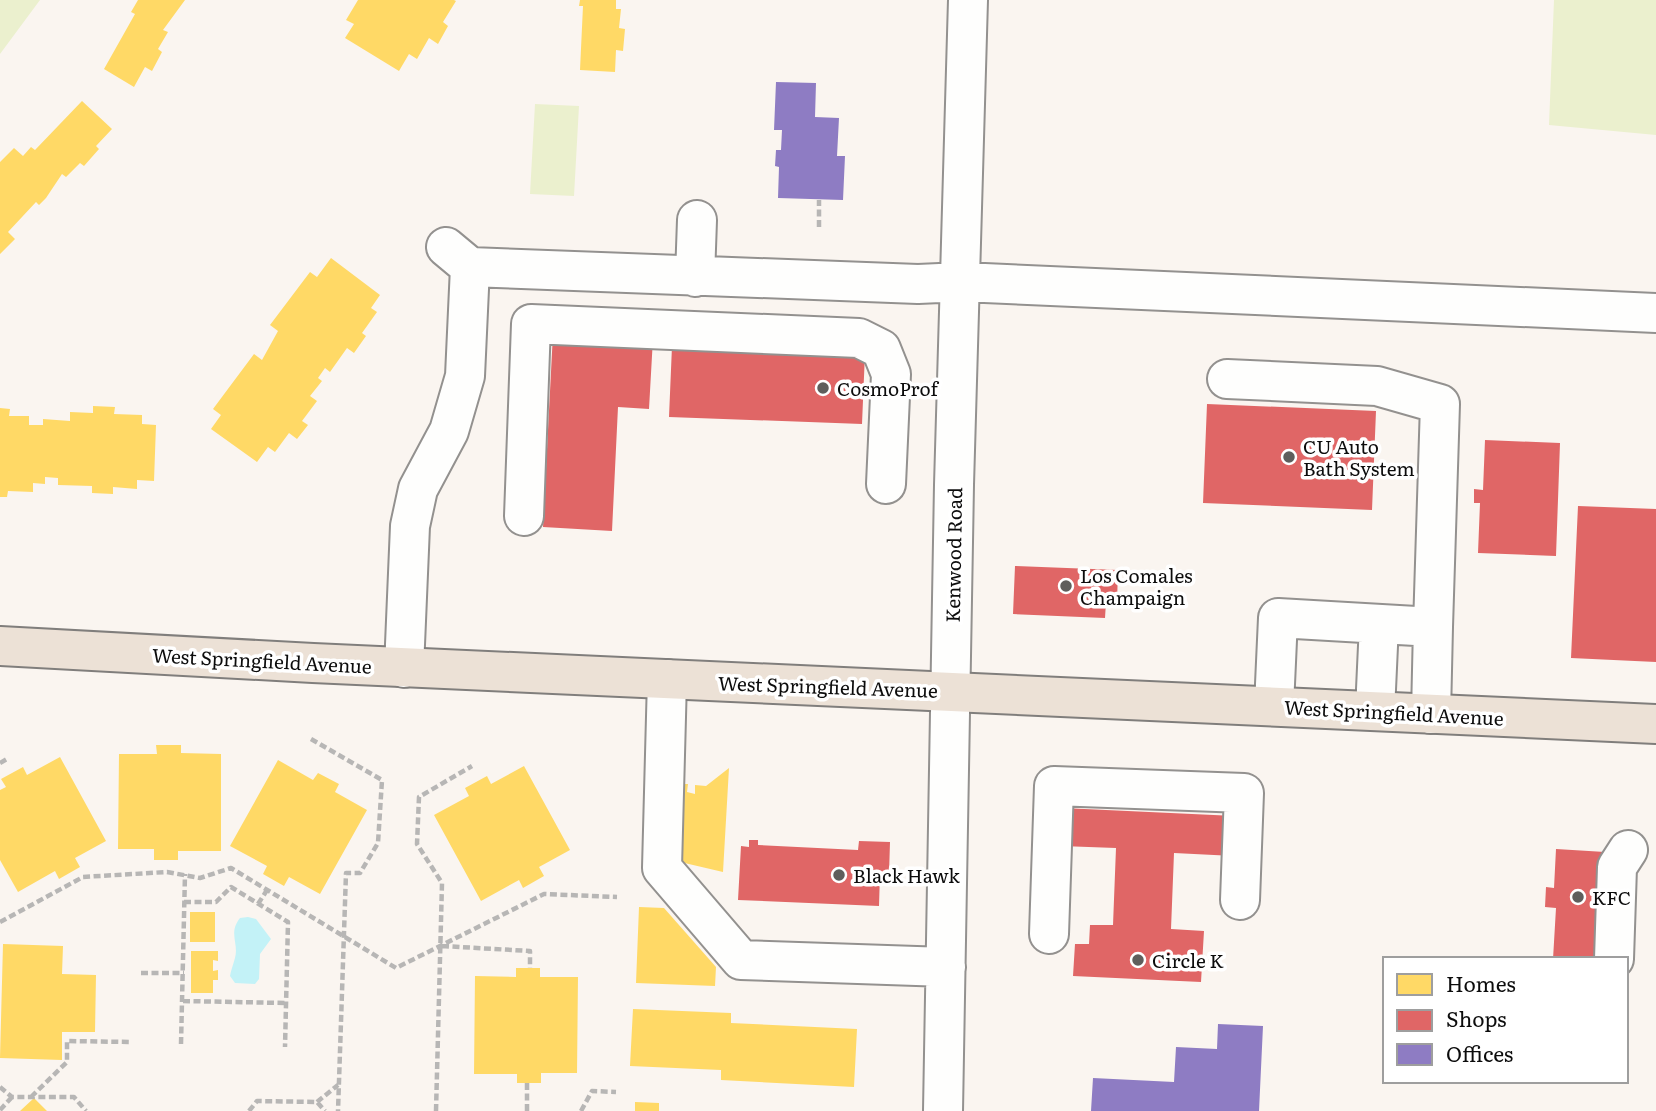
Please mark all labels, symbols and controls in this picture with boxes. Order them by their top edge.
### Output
place label: CosmoProf [837,374,940,402]
marker: CosmoProf [815,380,831,396]
place label: CU Auto Bath System [1303,432,1415,482]
marker: CU Auto Bath System [1281,449,1297,465]
street label: Kenwood Road [938,487,968,623]
place label: Los Comales Champaign [1080,561,1193,611]
marker: Los Comales Champaign [1058,578,1074,594]
street label: West Springfield Avenue [151,640,373,680]
street label: West Springfield Avenue [718,668,939,704]
street label: West Springfield Avenue [1283,692,1505,732]
place label: Black Hawk [853,861,960,889]
marker: Black Hawk [831,867,847,883]
place label: KFC [1592,883,1631,911]
marker: KFC [1570,889,1586,905]
place label: Circle K [1152,946,1224,974]
marker: Circle K [1130,952,1146,968]
legend [1383,957,1628,1083]
text: Homes [1446,967,1516,998]
text: Shops [1446,1002,1507,1033]
text: Offices [1446,1037,1513,1068]

